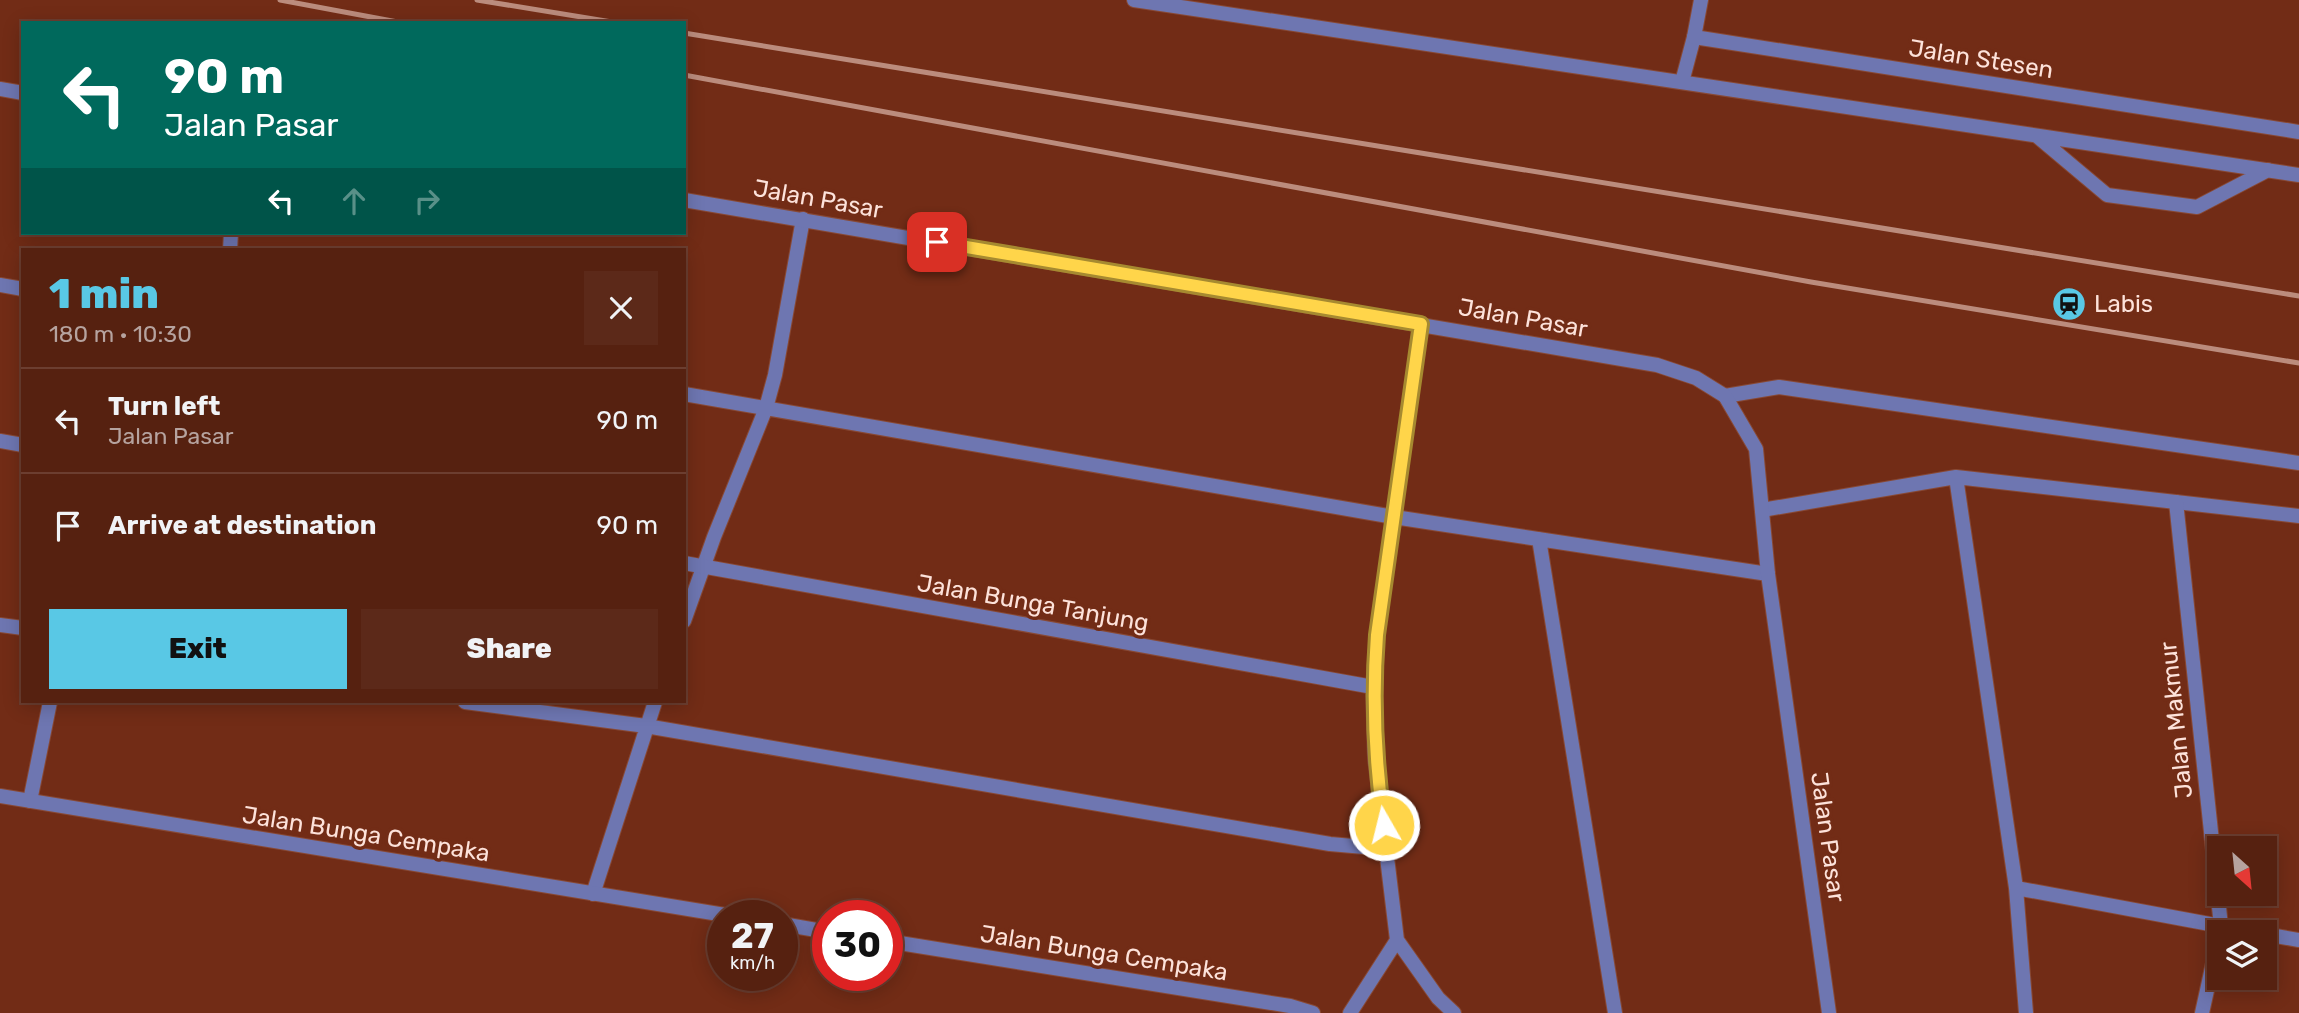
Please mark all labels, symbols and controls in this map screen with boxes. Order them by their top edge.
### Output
street label: Jalan Stesen [1907,34,2055,84]
text: 90 m [164,47,284,105]
icon: left [49,49,140,140]
text: Jalan Pasar [164,106,339,144]
street label: Jalan Pasar [751,174,885,224]
icon: left [262,182,300,220]
icon: ahead [335,182,373,220]
icon: right [408,182,446,220]
pin [907,212,967,272]
icon: arrive [918,223,956,261]
text: 1 min [49,269,159,319]
button: close [584,271,658,345]
station icon: Labis [2050,285,2088,323]
place label: Labis [2094,290,2153,318]
street label: Jalan Pasar [1456,293,1590,343]
text: 180 m · 10:30 [49,320,192,348]
text: Turn left [108,391,220,422]
icon: left [49,402,87,440]
text: 90 m [597,405,658,436]
text: Jalan Pasar [108,422,233,450]
icon: arrive [49,507,87,545]
text: Arrive at destination [108,510,376,541]
text: 90 m [597,510,658,541]
street label: Jalan Bunga Tanjung [915,569,1151,637]
button: Exit [49,609,347,689]
button: Share [361,609,658,689]
street label: Jalan Makmur [2154,640,2198,800]
street label: Jalan Pasar [1805,770,1851,904]
position arrow [1347,788,1421,862]
street label: Jalan Bunga Cempaka [240,801,492,867]
north arrow [2207,836,2277,906]
map controls [2207,836,2277,990]
speed limit sign: 30 [812,900,903,991]
text: 27 [731,915,774,957]
street label: Jalan Bunga Cempaka [978,920,1230,986]
button: layers [2207,920,2277,990]
text: km/h [730,952,775,974]

